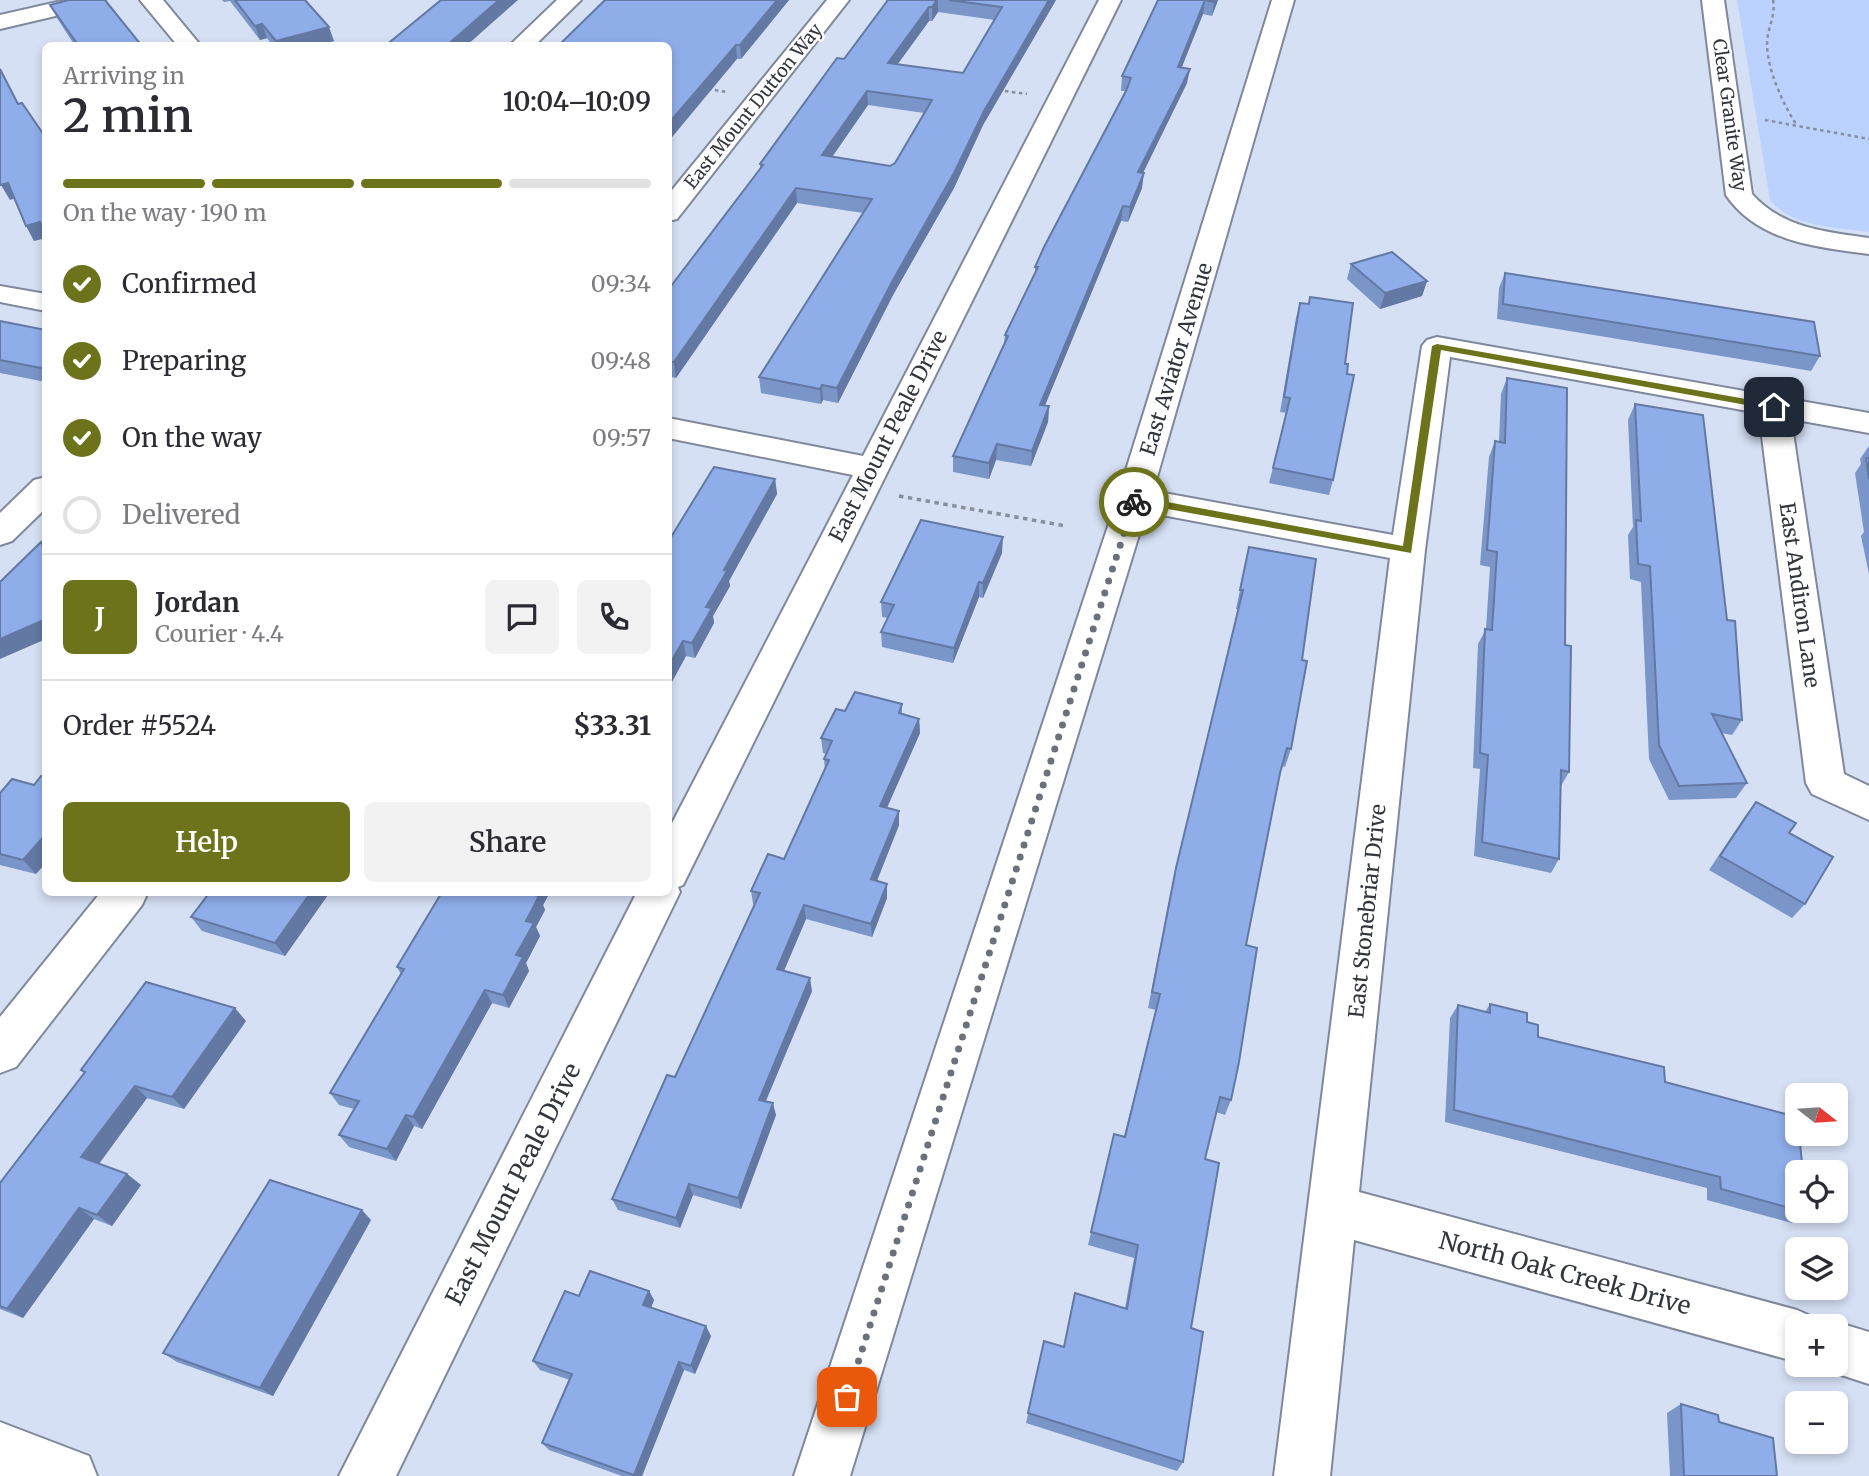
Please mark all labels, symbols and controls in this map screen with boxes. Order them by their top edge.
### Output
street label: East Mount Dutton Way [679,18,827,193]
street label: Clear Granite Way [1708,37,1752,193]
text: Arriving in [63,61,185,90]
text: 10:04–10:09 [503,85,651,118]
text: 2 min [63,87,193,145]
text: On the way · 190 m [63,198,267,227]
street label: East Aviator Avenue [1134,259,1218,459]
icon: check [63,265,101,303]
text: Confirmed [122,267,257,300]
text: 09:34 [591,269,651,298]
street label: East Mount Peale Drive [823,326,953,546]
icon: check [63,342,101,380]
text: Preparing [122,344,246,377]
text: 09:48 [590,346,651,375]
pin [1744,377,1804,437]
icon: home [1755,388,1793,426]
icon: check [63,419,101,457]
text: On the way [122,421,262,454]
text: 09:57 [592,423,651,452]
courier [1099,467,1169,537]
icon: bike [1115,483,1153,521]
text: Delivered [122,498,241,531]
street label: East Andiron Lane [1774,501,1826,690]
button: chat [485,580,559,654]
button: phone [577,580,651,654]
text: Jordan [155,586,240,619]
text: J [95,601,105,634]
text: Courier · 4.4 [155,619,284,648]
text: Order #5524 [63,709,216,742]
text: $33.31 [573,709,651,742]
button: Help [63,802,350,882]
button: Share [364,802,651,882]
street label: East Stonebriar Drive [1342,803,1392,1019]
street label: East Mount Peale Drive [438,1058,588,1310]
north arrow [1785,1083,1848,1146]
map controls [1785,1083,1848,1454]
button: locate [1785,1160,1848,1223]
street label: North Oak Creek Drive [1436,1224,1694,1322]
button: layers [1785,1237,1848,1300]
button: + [1785,1314,1848,1377]
pin [817,1367,877,1427]
icon: bag [828,1378,866,1416]
button: − [1785,1391,1848,1454]

